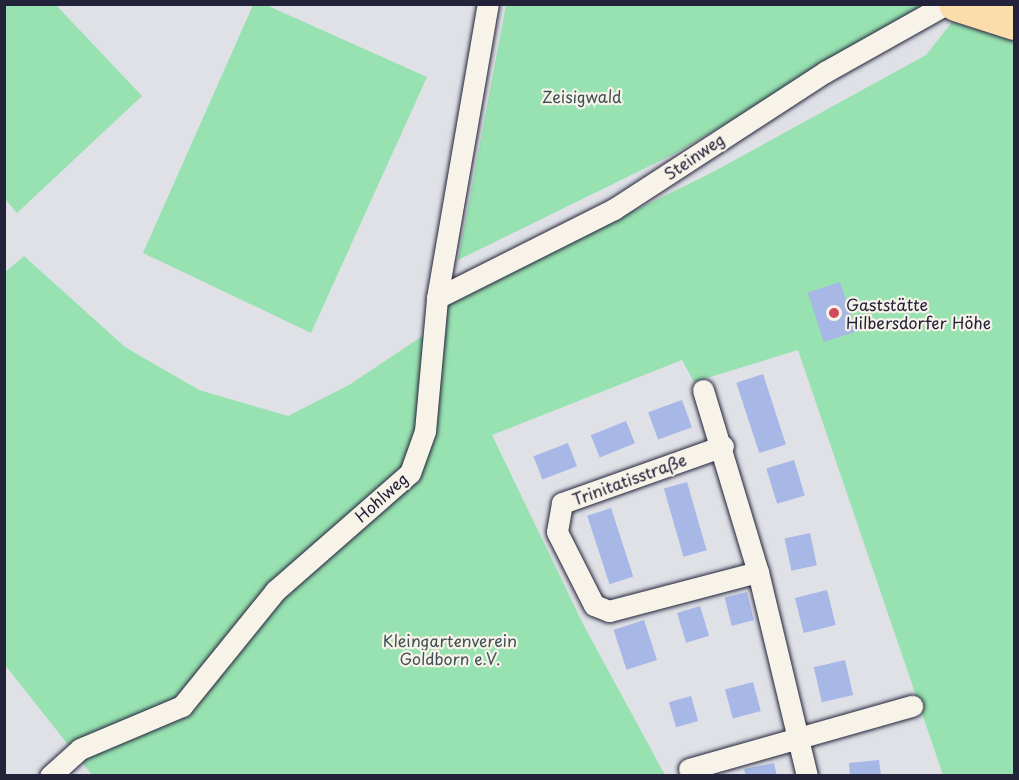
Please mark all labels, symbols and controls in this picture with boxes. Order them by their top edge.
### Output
park label: Zeisigwald [542,86,622,106]
street label: Steinweg [660,129,728,183]
place label: Gaststätte Hilbersdorfer Höhe [846,294,992,332]
marker: Gaststätte Hilbersdorfer Höhe [827,306,841,320]
street label: Trinitatisstraße [569,449,689,509]
street label: Hohlweg [351,468,411,526]
park label: Kleingartenverein Goldborn e.V. [383,630,517,668]

